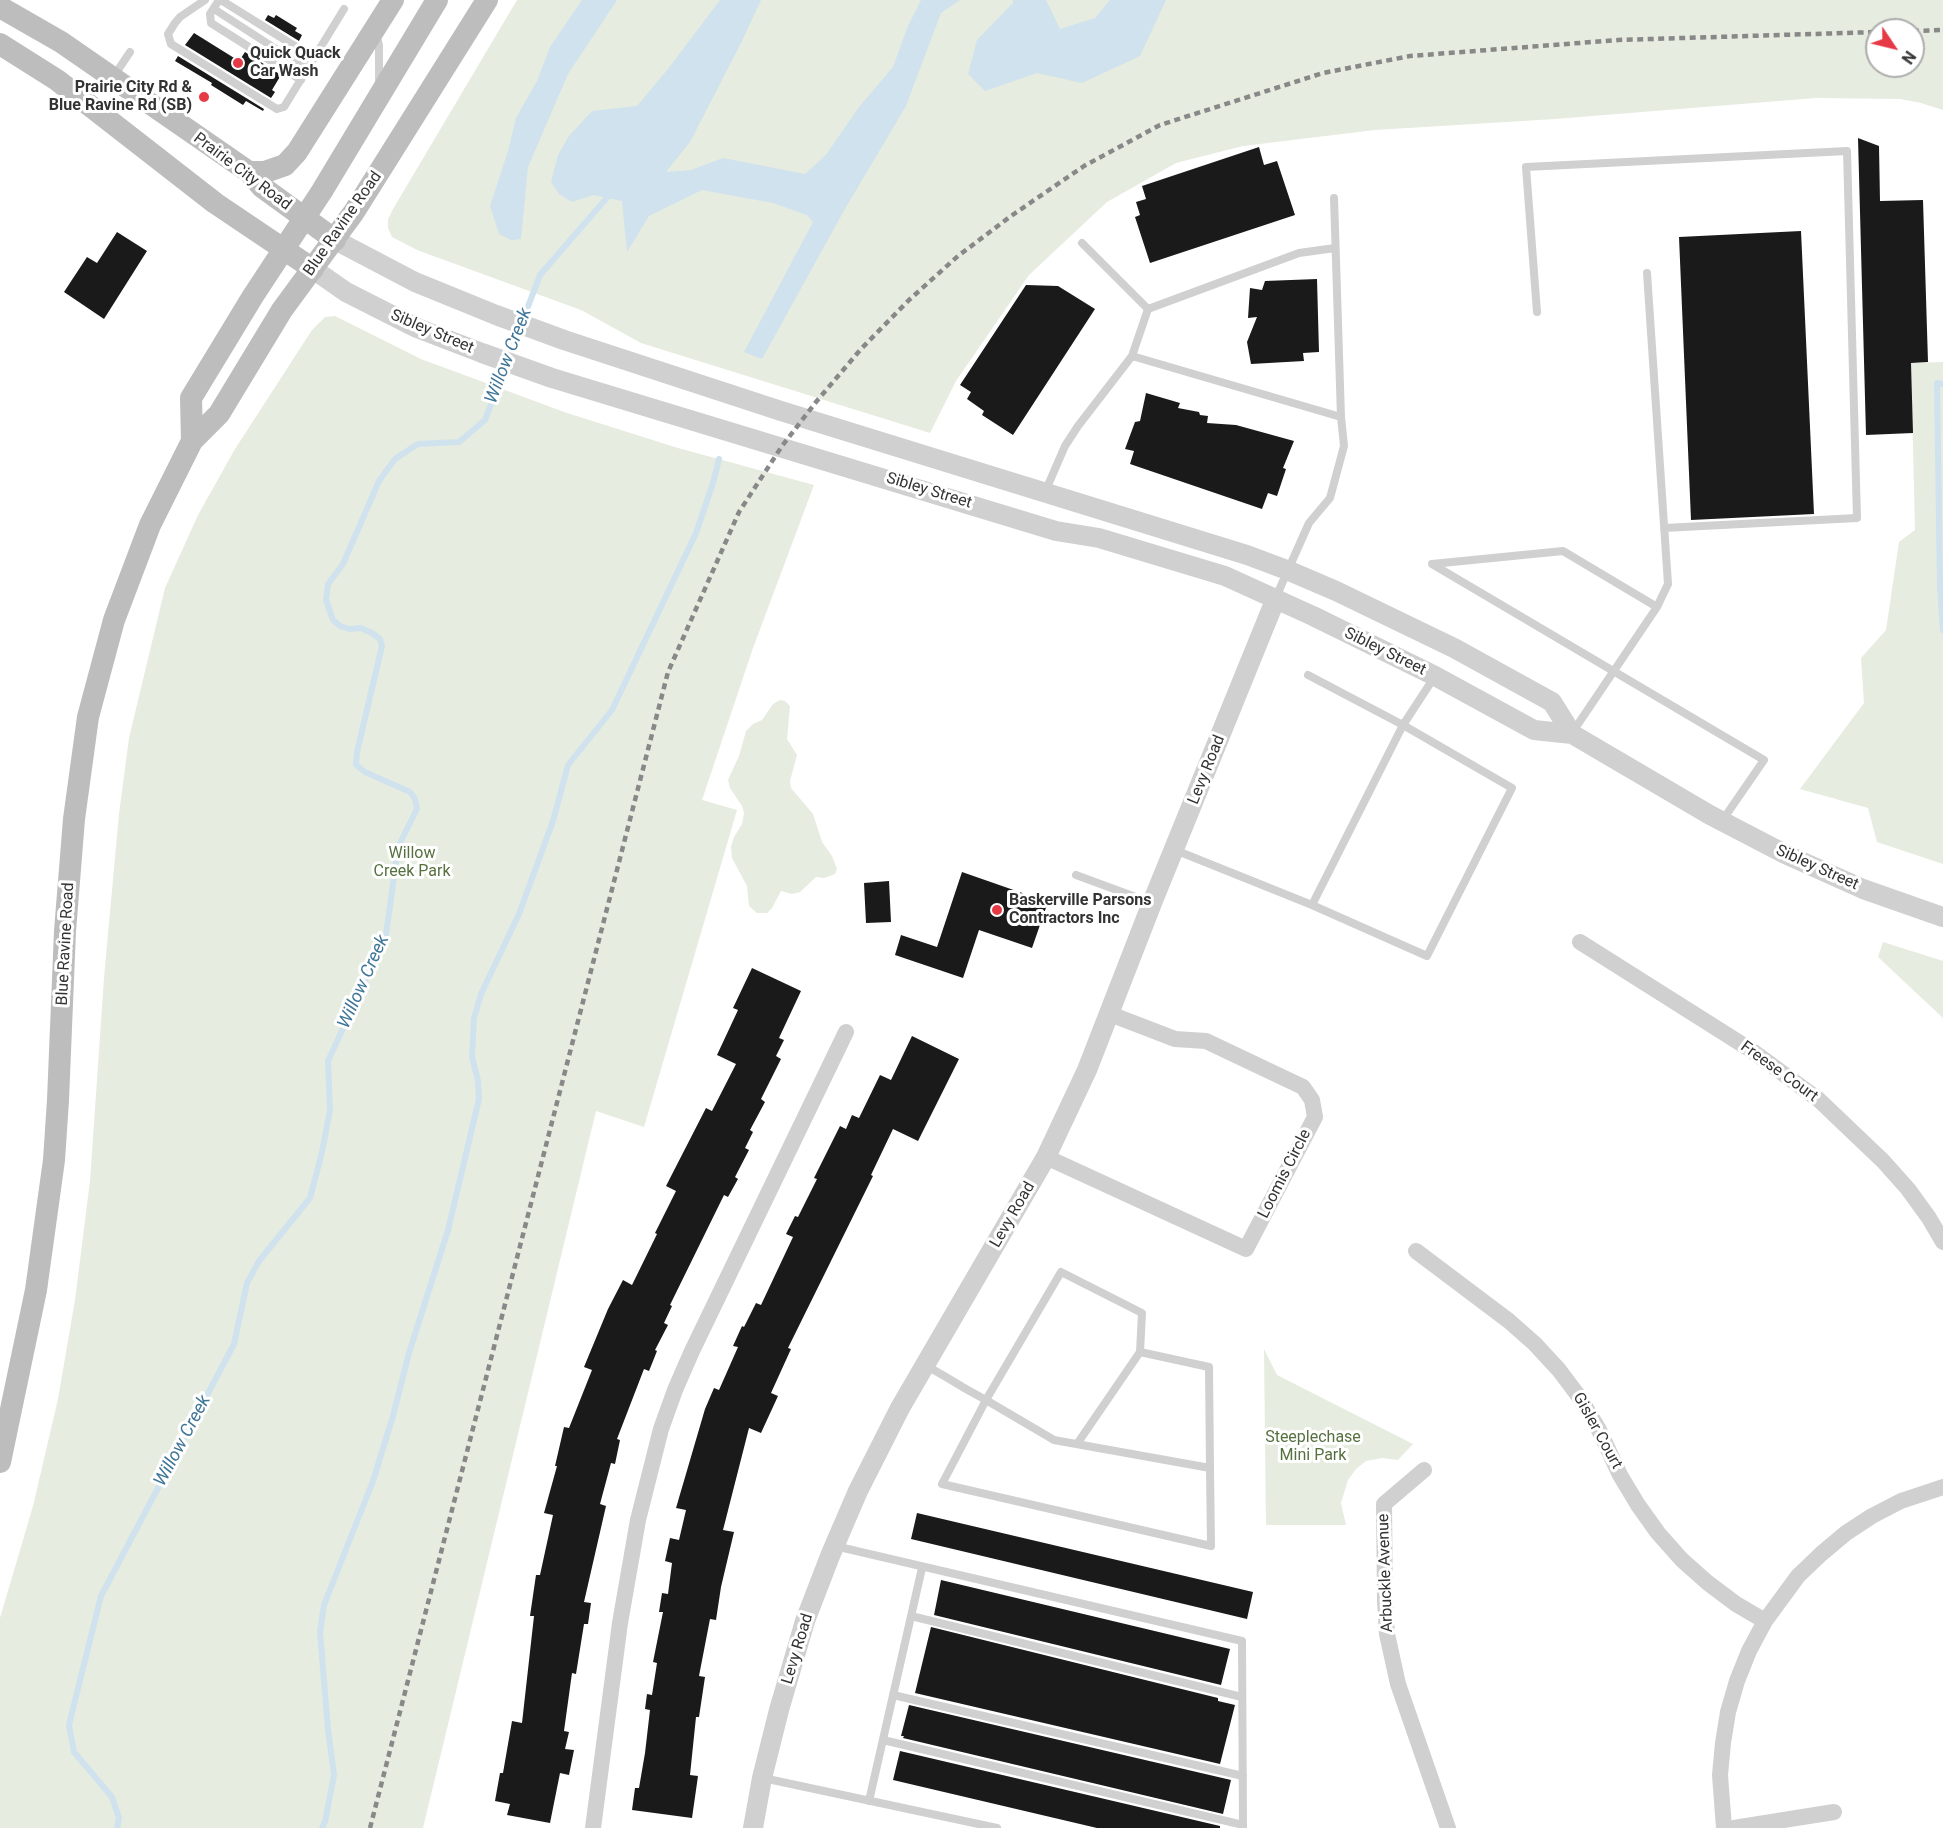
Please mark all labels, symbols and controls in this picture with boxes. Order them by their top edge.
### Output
north arrow [1865,18,1925,78]
place label: Quick Quack Car Wash [250,44,341,82]
text: N [1897,47,1920,68]
marker: Quick Quack Car Wash [231,56,245,70]
place label: Prairie City Rd & Blue Ravine Rd (SB) [49,78,192,116]
marker: Prairie City Rd & Blue Ravine Rd (SB) [197,90,211,104]
street label: Prairie City Road [189,129,295,215]
street label: Blue Ravine Road [300,168,386,280]
water label: Willow Creek [481,305,537,407]
street label: Sibley Street [388,306,476,358]
street label: Sibley Street [884,469,974,513]
street label: Sibley Street [1341,624,1429,680]
street label: Levy Road [1184,733,1230,807]
street label: Sibley Street [1773,841,1861,895]
park label: Willow Creek Park [374,844,450,882]
street label: Blue Ravine Road [53,882,79,1006]
place label: Baskerville Parsons Contractors Inc [1009,891,1152,929]
marker: Baskerville Parsons Contractors Inc [990,903,1004,917]
water label: Willow Creek [334,932,394,1032]
street label: Freese Court [1737,1037,1821,1107]
street label: Loomis Circle [1254,1126,1316,1222]
street label: Levy Road [986,1179,1040,1251]
street label: Gisler Court [1568,1390,1626,1472]
water label: Willow Creek [150,1392,216,1490]
park label: Steeplechase Mini Park [1265,1428,1361,1466]
street label: Arbuckle Avenue [1374,1513,1398,1633]
street label: Levy Road [778,1611,818,1687]

